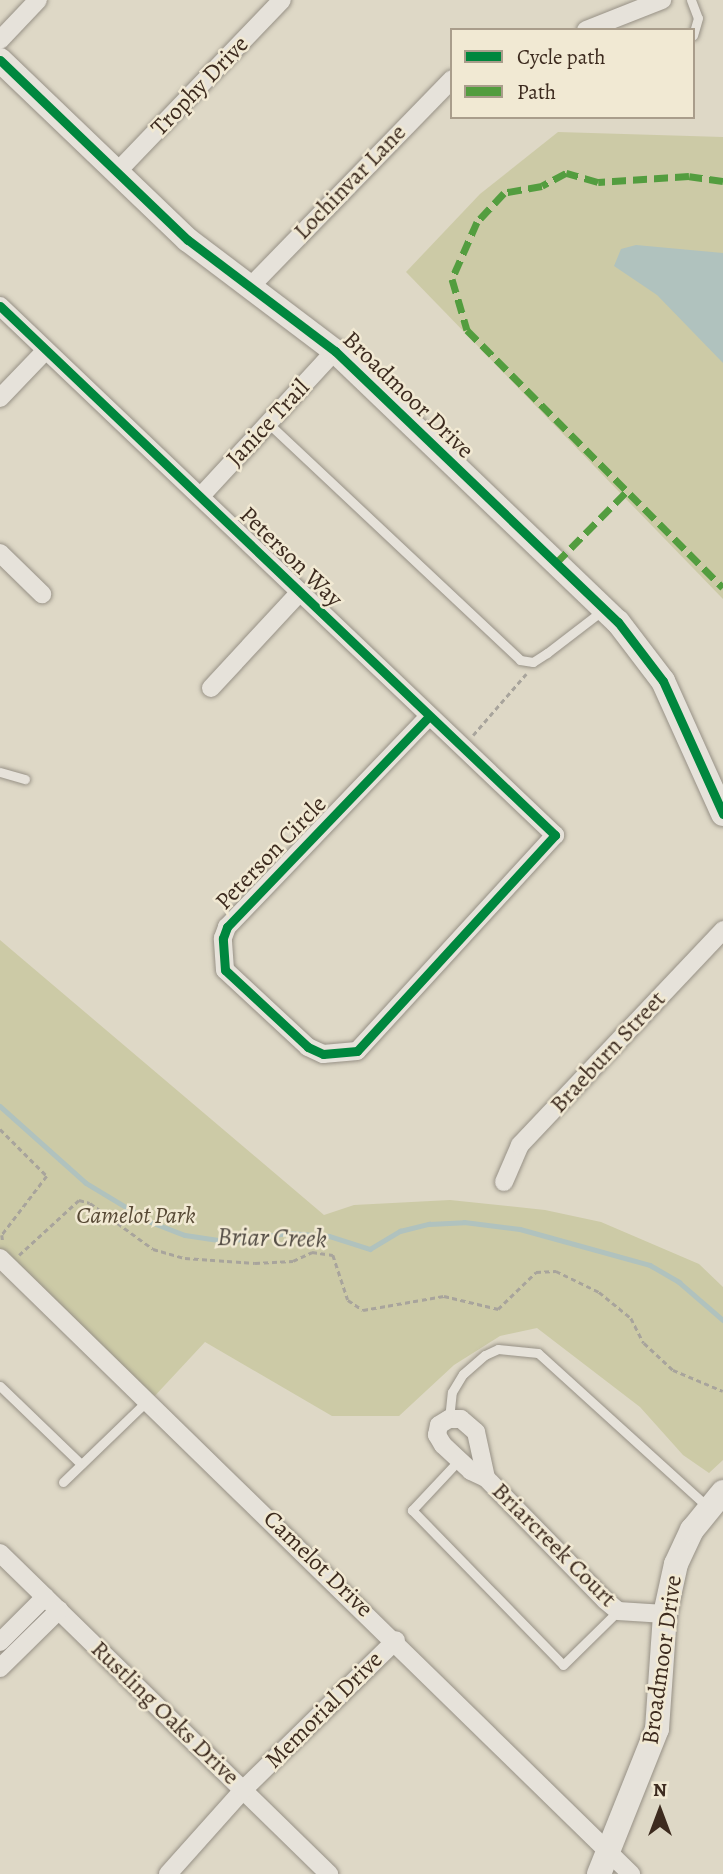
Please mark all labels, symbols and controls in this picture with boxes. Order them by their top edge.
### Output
legend [450,28,695,119]
street label: Trophy Drive [145,30,255,142]
text: Cycle path [517,43,606,71]
text: Path [517,78,556,106]
street label: Lochinvar Lane [288,118,412,246]
street label: Broadmoor Drive [337,325,479,465]
street label: Janice Trail [220,373,316,473]
street label: Peterson Way [233,501,349,613]
street label: Peterson Circle [209,790,333,916]
street label: Braeburn Street [544,985,672,1119]
park label: Camelot Park [76,1202,196,1230]
water label: Briar Creek [217,1221,327,1255]
street label: Briarcreek Court [486,1477,622,1613]
street label: Camelot Drive [257,1505,379,1623]
street label: Broadmoor Drive [636,1573,688,1747]
street label: Rustling Oaks Drive [85,1635,245,1791]
street label: Memorial Drive [259,1645,389,1775]
north arrow [625,1776,695,1846]
text: N [653,1777,667,1803]

